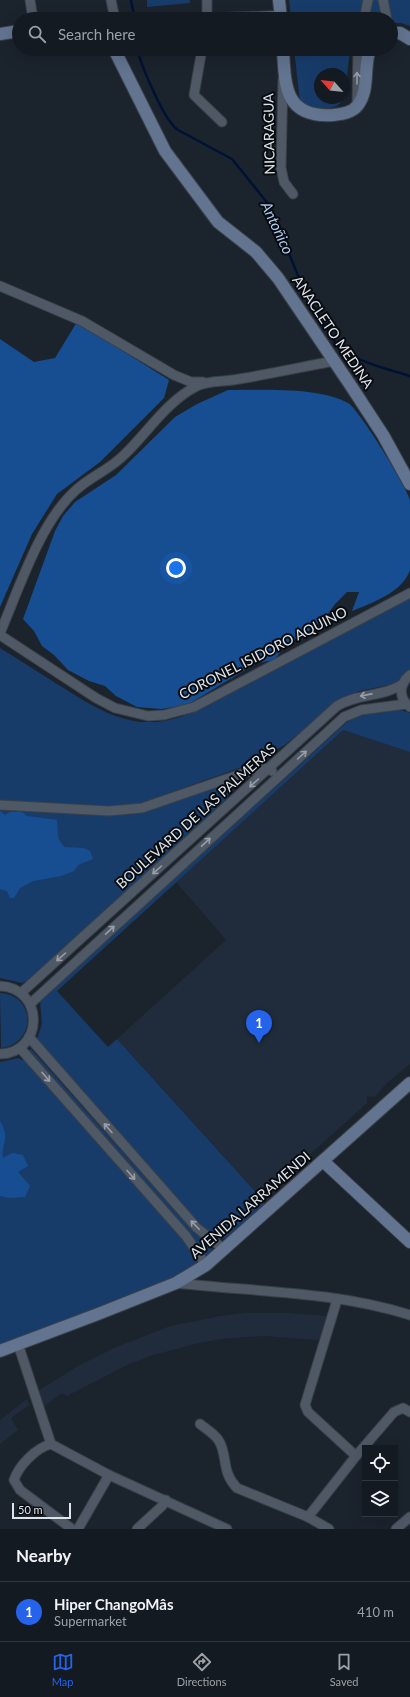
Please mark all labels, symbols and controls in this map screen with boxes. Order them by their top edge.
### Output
search box [12,12,398,56]
icon: search [26,23,48,45]
text: Search here [58,25,135,43]
north arrow [314,68,350,104]
one-way arrow [353,72,361,85]
street label: NICARAGUA [259,93,278,175]
water label: Antoñico [257,197,298,257]
street label: ANACLETO MEDINA [289,272,378,392]
your location [166,558,186,578]
street label: CORONEL ISIDORO AQUINO [176,603,350,702]
one-way arrow [360,691,373,699]
street label: BOULEVARD DE LAS PALMERAS [113,740,279,892]
one-way arrow [297,750,307,759]
one-way arrow [249,778,259,787]
one-way arrow [201,838,211,847]
one-way arrow [152,865,163,874]
one-way arrow [105,925,115,935]
one-way arrow [56,952,66,962]
pin: 1 [246,1010,272,1043]
one-way arrow [41,1072,50,1082]
one-way arrow [104,1122,113,1133]
street label: AVENIDA LARRAMENDI [186,1148,313,1262]
one-way arrow [127,1169,136,1180]
one-way arrow [190,1220,199,1230]
map controls [362,1445,398,1517]
button: locate [362,1445,398,1481]
button: layers [362,1481,398,1517]
scale bar [12,1501,71,1520]
text: 50 m [18,1503,43,1516]
text: Nearby [16,1545,71,1566]
text: Hiper ChangoMâs [54,1595,174,1613]
text: 1 [25,1604,33,1620]
text: 410 m [357,1604,394,1620]
text: Supermarket [54,1613,127,1629]
tab: Map [52,1651,74,1688]
tab: Directions [177,1651,226,1688]
tab: Saved [330,1651,358,1688]

